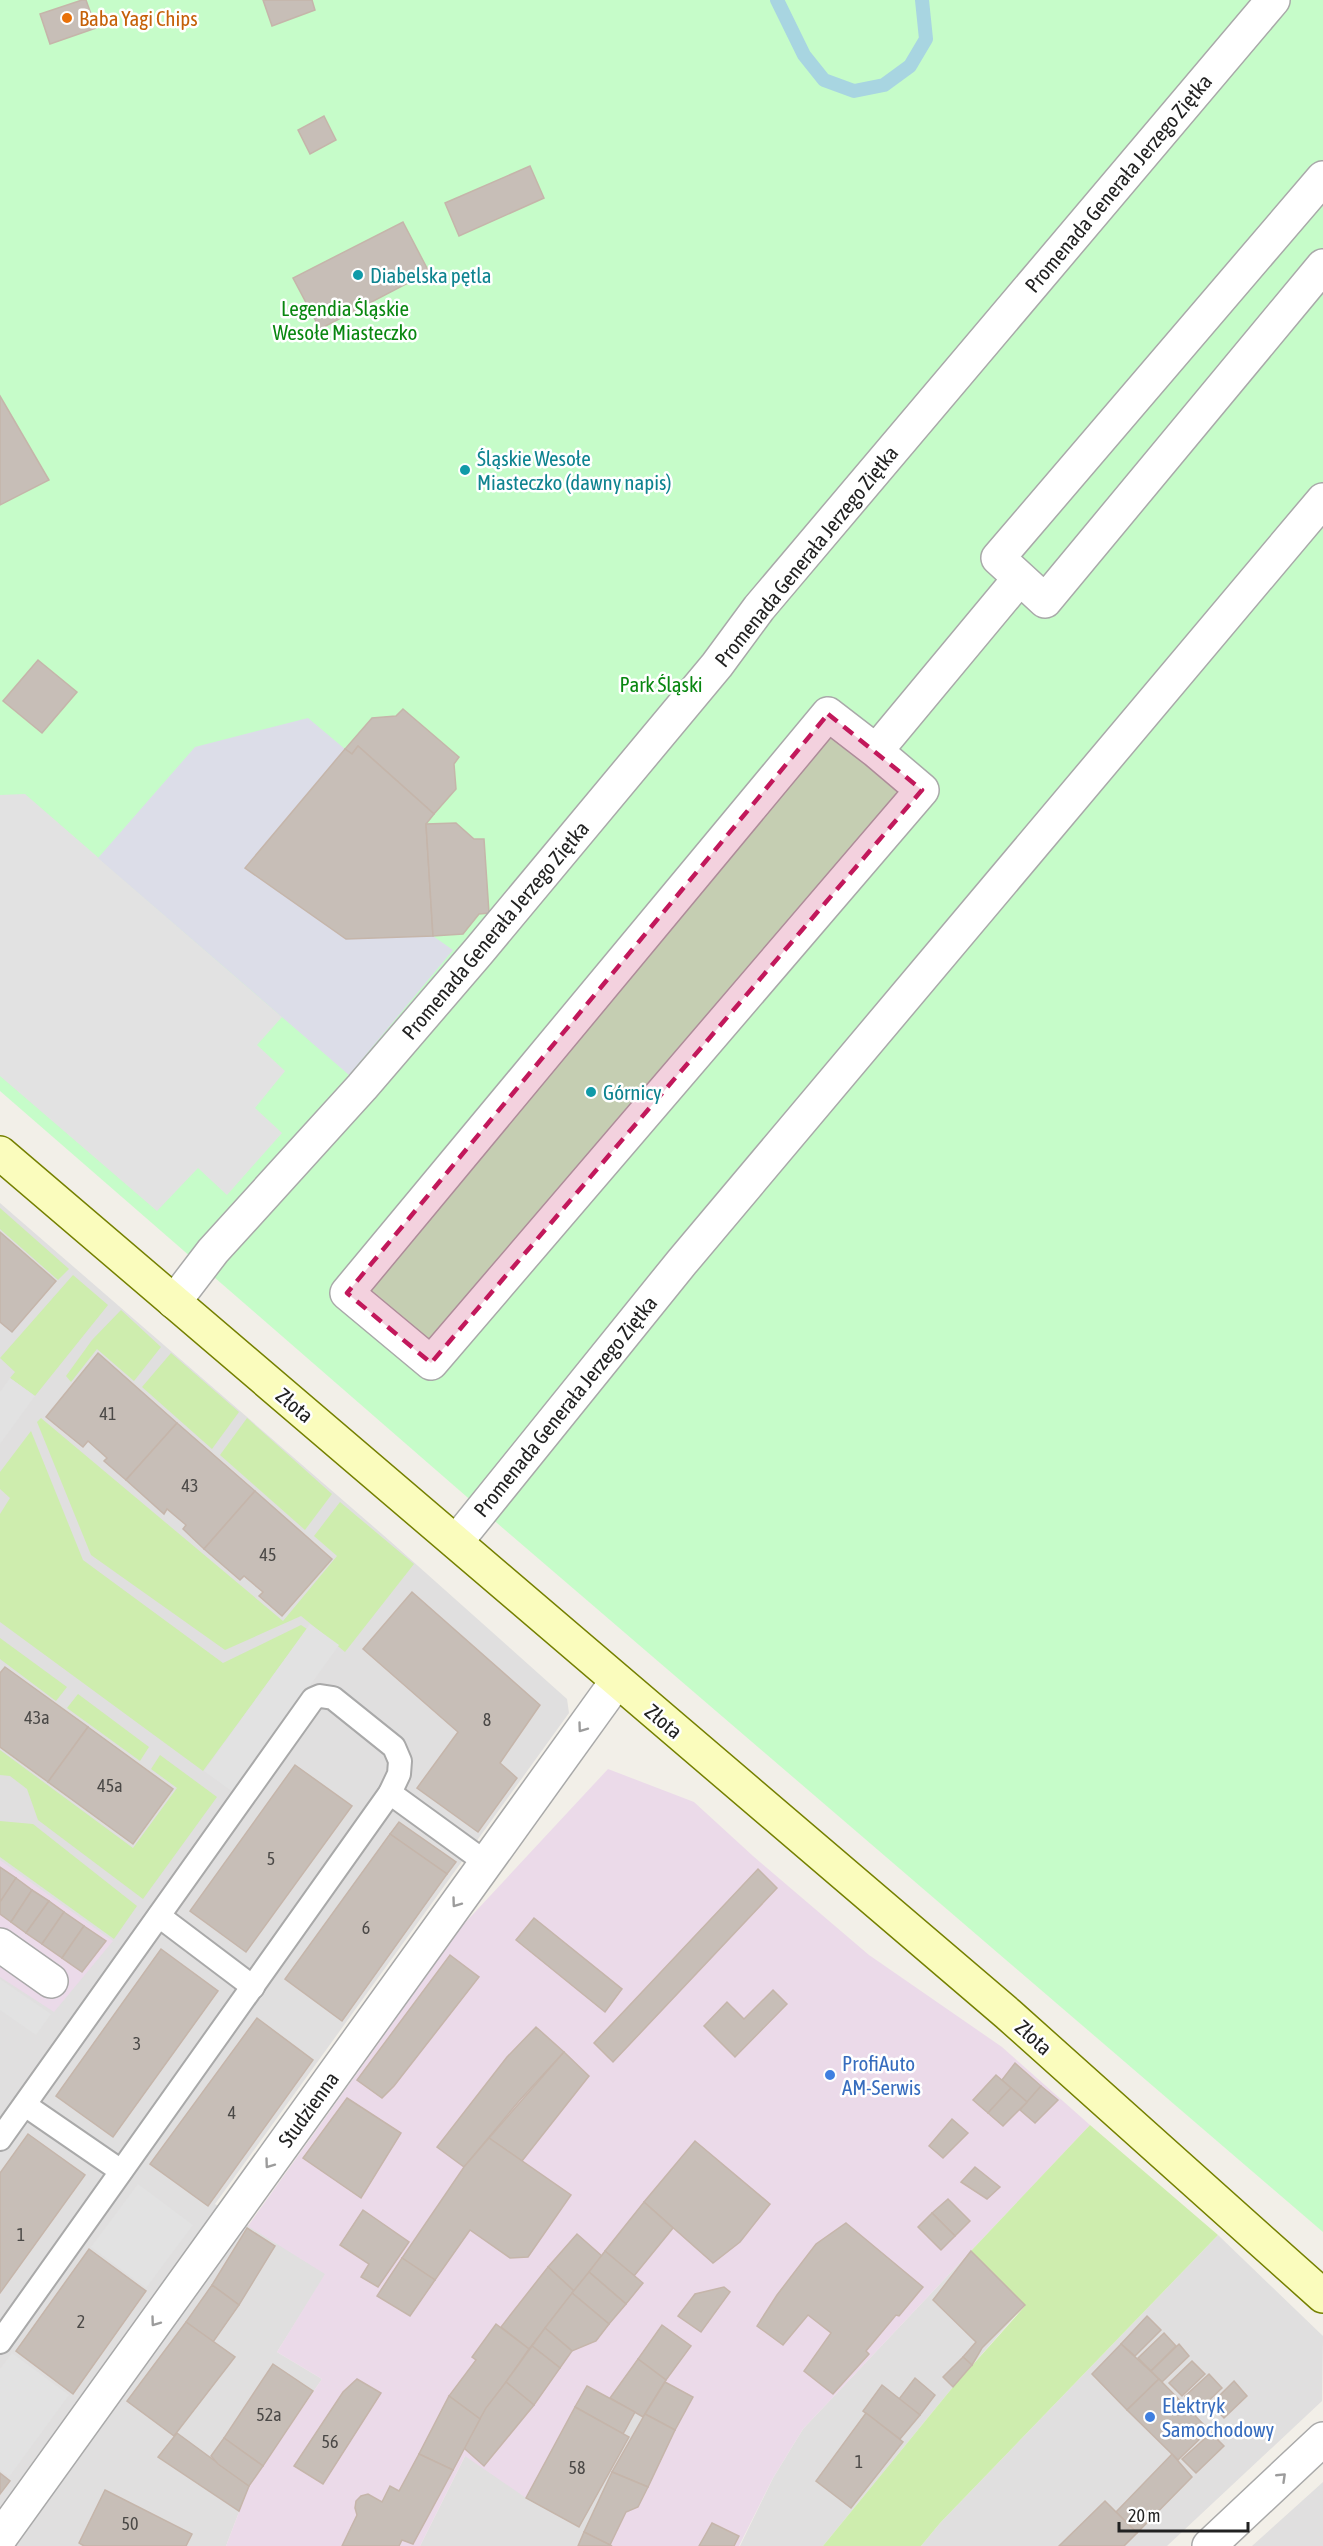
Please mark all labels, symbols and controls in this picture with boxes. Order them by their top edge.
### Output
place label: Baba Yagi Chips [79,6,198,30]
marker: Baba Yagi Chips [60,11,74,25]
street label: Promenada Generała Jerzego Ziętka [1020,69,1216,297]
place label: Diabelska pętla [370,263,492,287]
marker: Diabelska pętla [351,268,365,282]
park label: Legendia Śląskie Wesołe Miasteczko [273,296,417,344]
street label: Promenada Generała Jerzego Ziętka [709,441,903,671]
place label: Śląskie Wesołe Miasteczko (dawny napis) [477,446,671,494]
marker: Śląskie Wesołe Miasteczko (dawny napis) [458,463,472,477]
park label: Park Śląski [620,672,702,696]
street label: Promenada Generała Jerzego Ziętka [397,816,593,1044]
place label: Górnicy [603,1080,662,1104]
marker: Górnicy [584,1085,598,1099]
street label: Promenada Generała Jerzego Ziętka [468,1291,662,1521]
street label: Złota [272,1383,318,1427]
house number: 41 [100,1403,116,1424]
house number: 43 [182,1475,198,1496]
house number: 45 [260,1544,276,1565]
street label: Złota [641,1699,687,1743]
house number: 43a [24,1707,50,1728]
house number: 8 [483,1709,491,1730]
one-way arrow [578,1721,589,1732]
house number: 45a [97,1775,123,1796]
house number: 5 [267,1848,275,1869]
one-way arrow [452,1896,463,1907]
house number: 6 [362,1917,370,1938]
street label: Złota [1011,2015,1057,2059]
house number: 3 [133,2033,141,2054]
place label: ProfiAuto AM-Serwis [842,2051,921,2099]
street label: Studzienna [273,2067,343,2151]
marker: ProfiAuto AM-Serwis [823,2068,837,2082]
house number: 4 [228,2102,236,2123]
one-way arrow [265,2157,276,2168]
house number: 1 [17,2224,25,2245]
house number: 2 [77,2311,85,2332]
one-way arrow [151,2316,162,2327]
place label: Elektryk Samochodowy [1162,2393,1275,2441]
house number: 52a [256,2404,282,2425]
marker: Elektryk Samochodowy [1143,2410,1157,2424]
house number: 56 [322,2431,338,2452]
house number: 1 [855,2451,863,2472]
house number: 58 [569,2457,585,2478]
one-way arrow [1275,2473,1286,2484]
scale bar [1119,2495,1248,2533]
text: 20 m [1128,2505,1160,2526]
house number: 50 [122,2513,138,2534]

